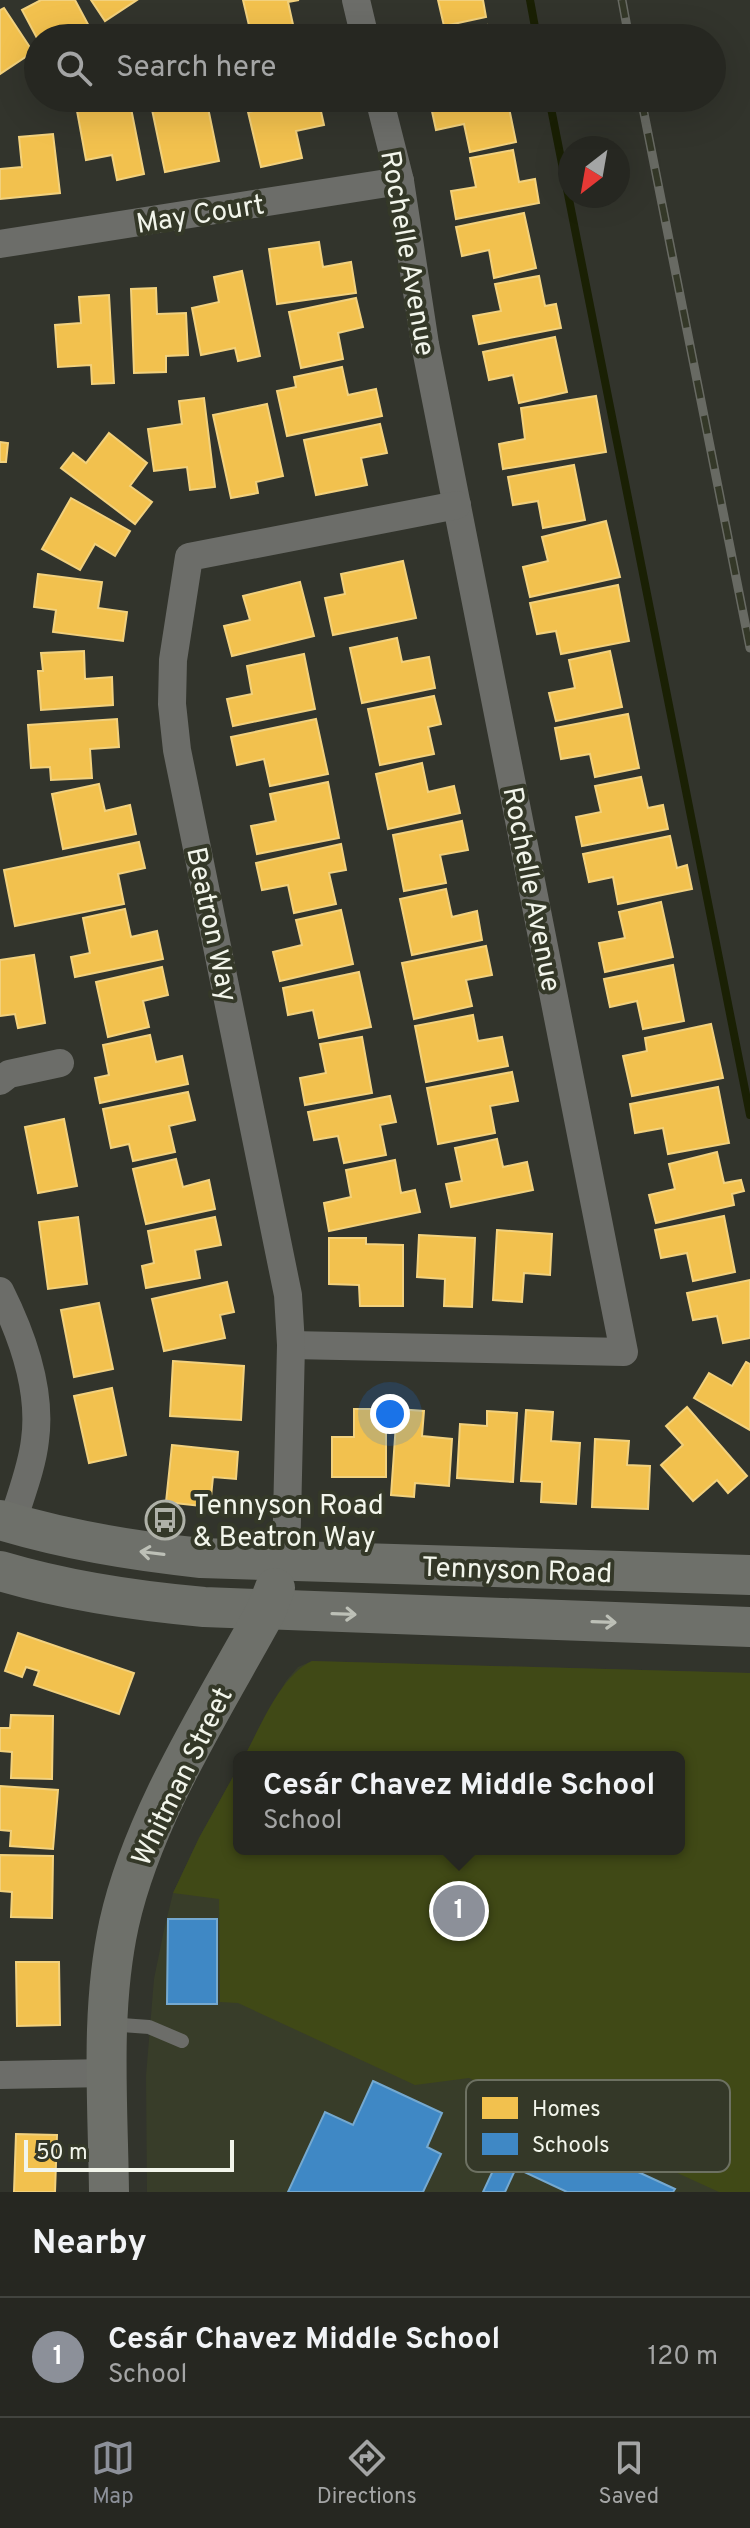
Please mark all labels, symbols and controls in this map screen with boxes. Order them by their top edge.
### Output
search box [24,24,726,112]
icon: search [52,46,96,90]
text: Search here [116,50,276,87]
north arrow [558,136,630,208]
street label: Rochelle Avenue [370,148,442,359]
street label: May Court [134,188,267,244]
street label: Rochelle Avenue [493,784,568,995]
street label: Beatron Way [176,844,244,1005]
your location [370,1394,410,1434]
place label: Tennyson Road & Beatron Way [193,1489,384,1557]
bus stop icon: Tennyson Road & Beatron Way [144,1499,186,1541]
one-way arrow [140,1545,166,1560]
street label: Tennyson Road [421,1551,613,1593]
one-way arrow [330,1606,357,1621]
one-way arrow [590,1615,617,1630]
street label: Whitman Street [125,1682,242,1873]
popup [233,1751,685,1855]
text: Cesár Chavez Middle School [263,1768,655,1805]
text: School [263,1805,342,1838]
pin: 1 [433,1881,485,1941]
legend [466,2080,730,2172]
text: Homes [532,2097,601,2124]
text: Schools [532,2133,609,2160]
scale bar [24,2136,234,2172]
text: 50 m [36,2140,88,2167]
text: Nearby [32,2223,147,2266]
text: Cesár Chavez Middle School [108,2322,500,2359]
text: 1 [53,2341,63,2374]
text: 120 m [648,2341,718,2374]
text: School [108,2359,187,2392]
tab: Map [91,2436,135,2511]
tab: Directions [317,2436,417,2511]
tab: Saved [599,2436,659,2511]

